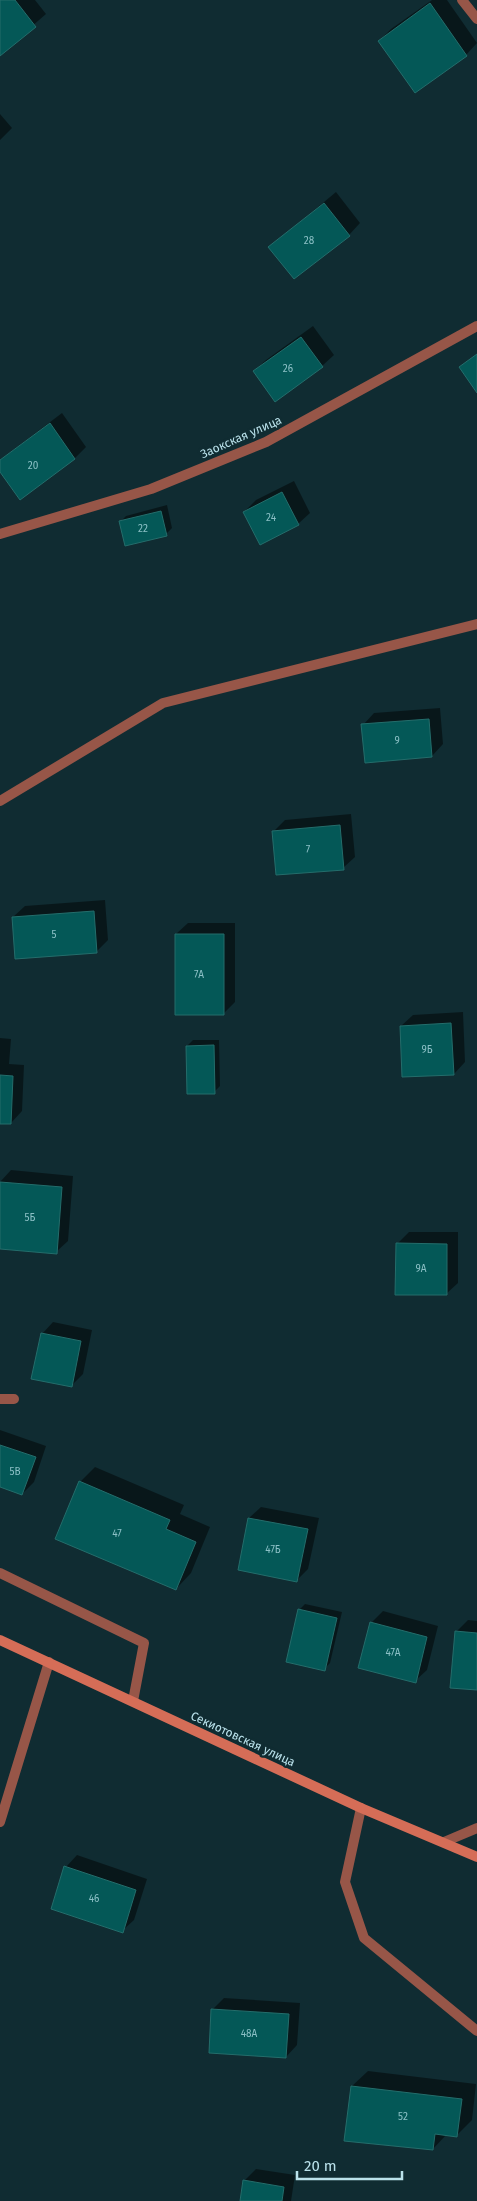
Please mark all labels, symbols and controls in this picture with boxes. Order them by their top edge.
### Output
house number: 28 [304,235,315,247]
house number: 26 [283,363,293,375]
street label: Заокская улица [198,413,284,461]
house number: 20 [28,460,39,472]
house number: 24 [266,512,277,524]
house number: 22 [138,523,148,535]
house number: 9 [394,735,400,747]
house number: 7 [306,844,311,856]
house number: 5 [51,929,57,941]
house number: 7А [194,969,204,981]
house number: 9Б [421,1044,433,1056]
house number: 5Б [25,1212,36,1224]
house number: 9А [416,1263,427,1275]
house number: 5В [9,1466,21,1478]
house number: 47 [112,1528,122,1540]
house number: 47Б [265,1544,281,1556]
house number: 47А [386,1647,401,1659]
street label: Секиотовская улица [189,1709,297,1769]
house number: 46 [89,1893,99,1905]
house number: 48А [241,2028,258,2040]
house number: 52 [398,2111,408,2123]
scale bar [297,2148,402,2180]
text: 20 m [304,2157,337,2175]

